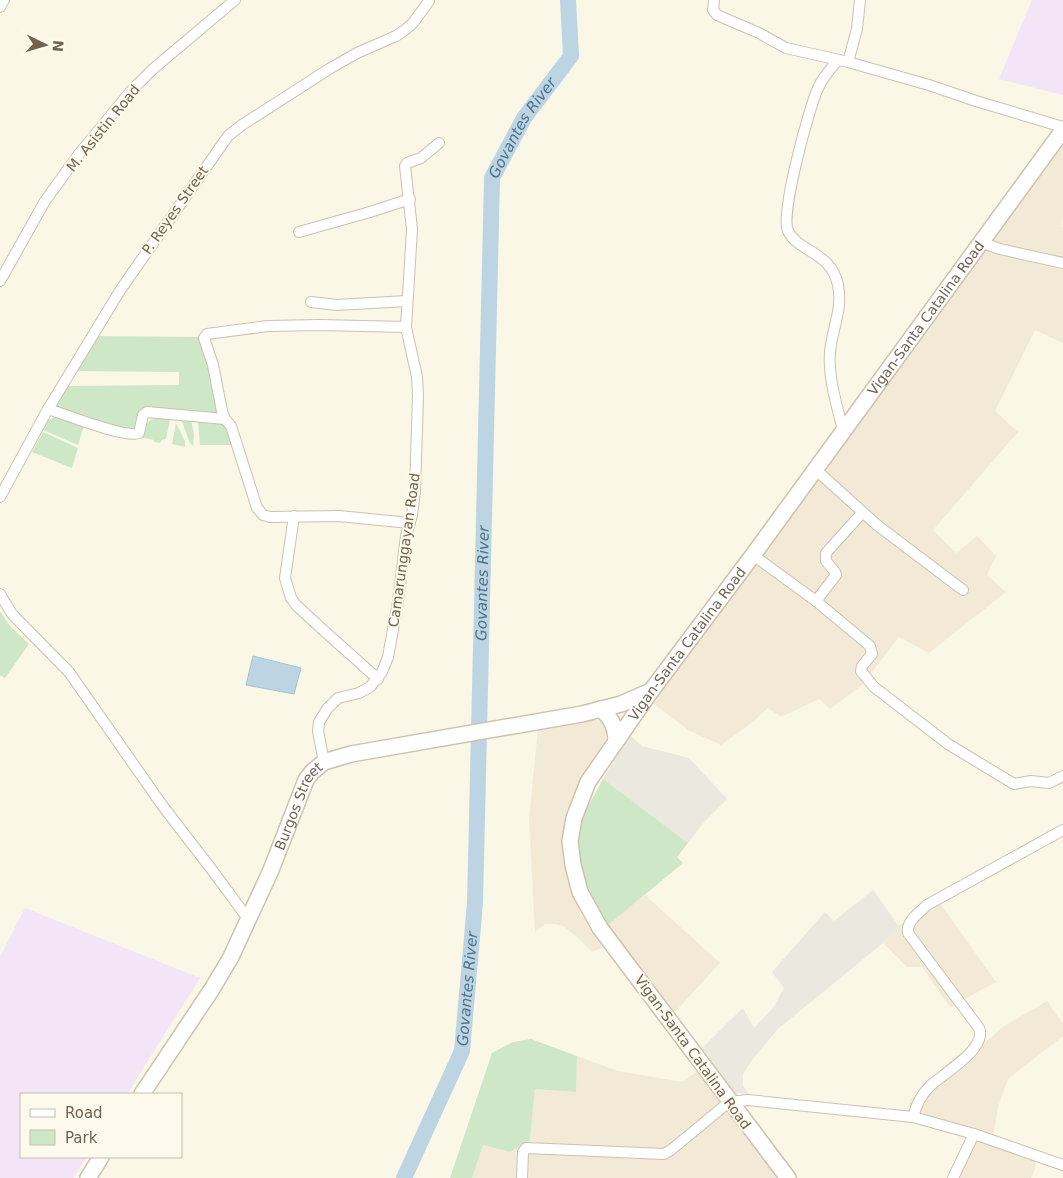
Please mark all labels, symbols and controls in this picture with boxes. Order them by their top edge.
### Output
north arrow [20,20,70,70]
text: N [49,40,66,53]
water label: Govantes River [485,74,561,181]
street label: M. Asistin Road [63,81,143,175]
street label: P. Reyes Street [139,162,212,257]
street label: Vigan-Santa Catalina Road [864,238,987,398]
street label: Camarunggayan Road [385,472,423,628]
water label: Govantes River [472,525,493,641]
street label: Vigan-Santa Catalina Road [625,564,749,724]
street label: Burgos Street [271,758,326,852]
water label: Govantes River [453,930,482,1047]
street label: Vigan-Santa Catalina Road [632,972,754,1132]
legend [20,1093,182,1158]
text: Road [65,1104,103,1122]
text: Park [65,1129,98,1147]

